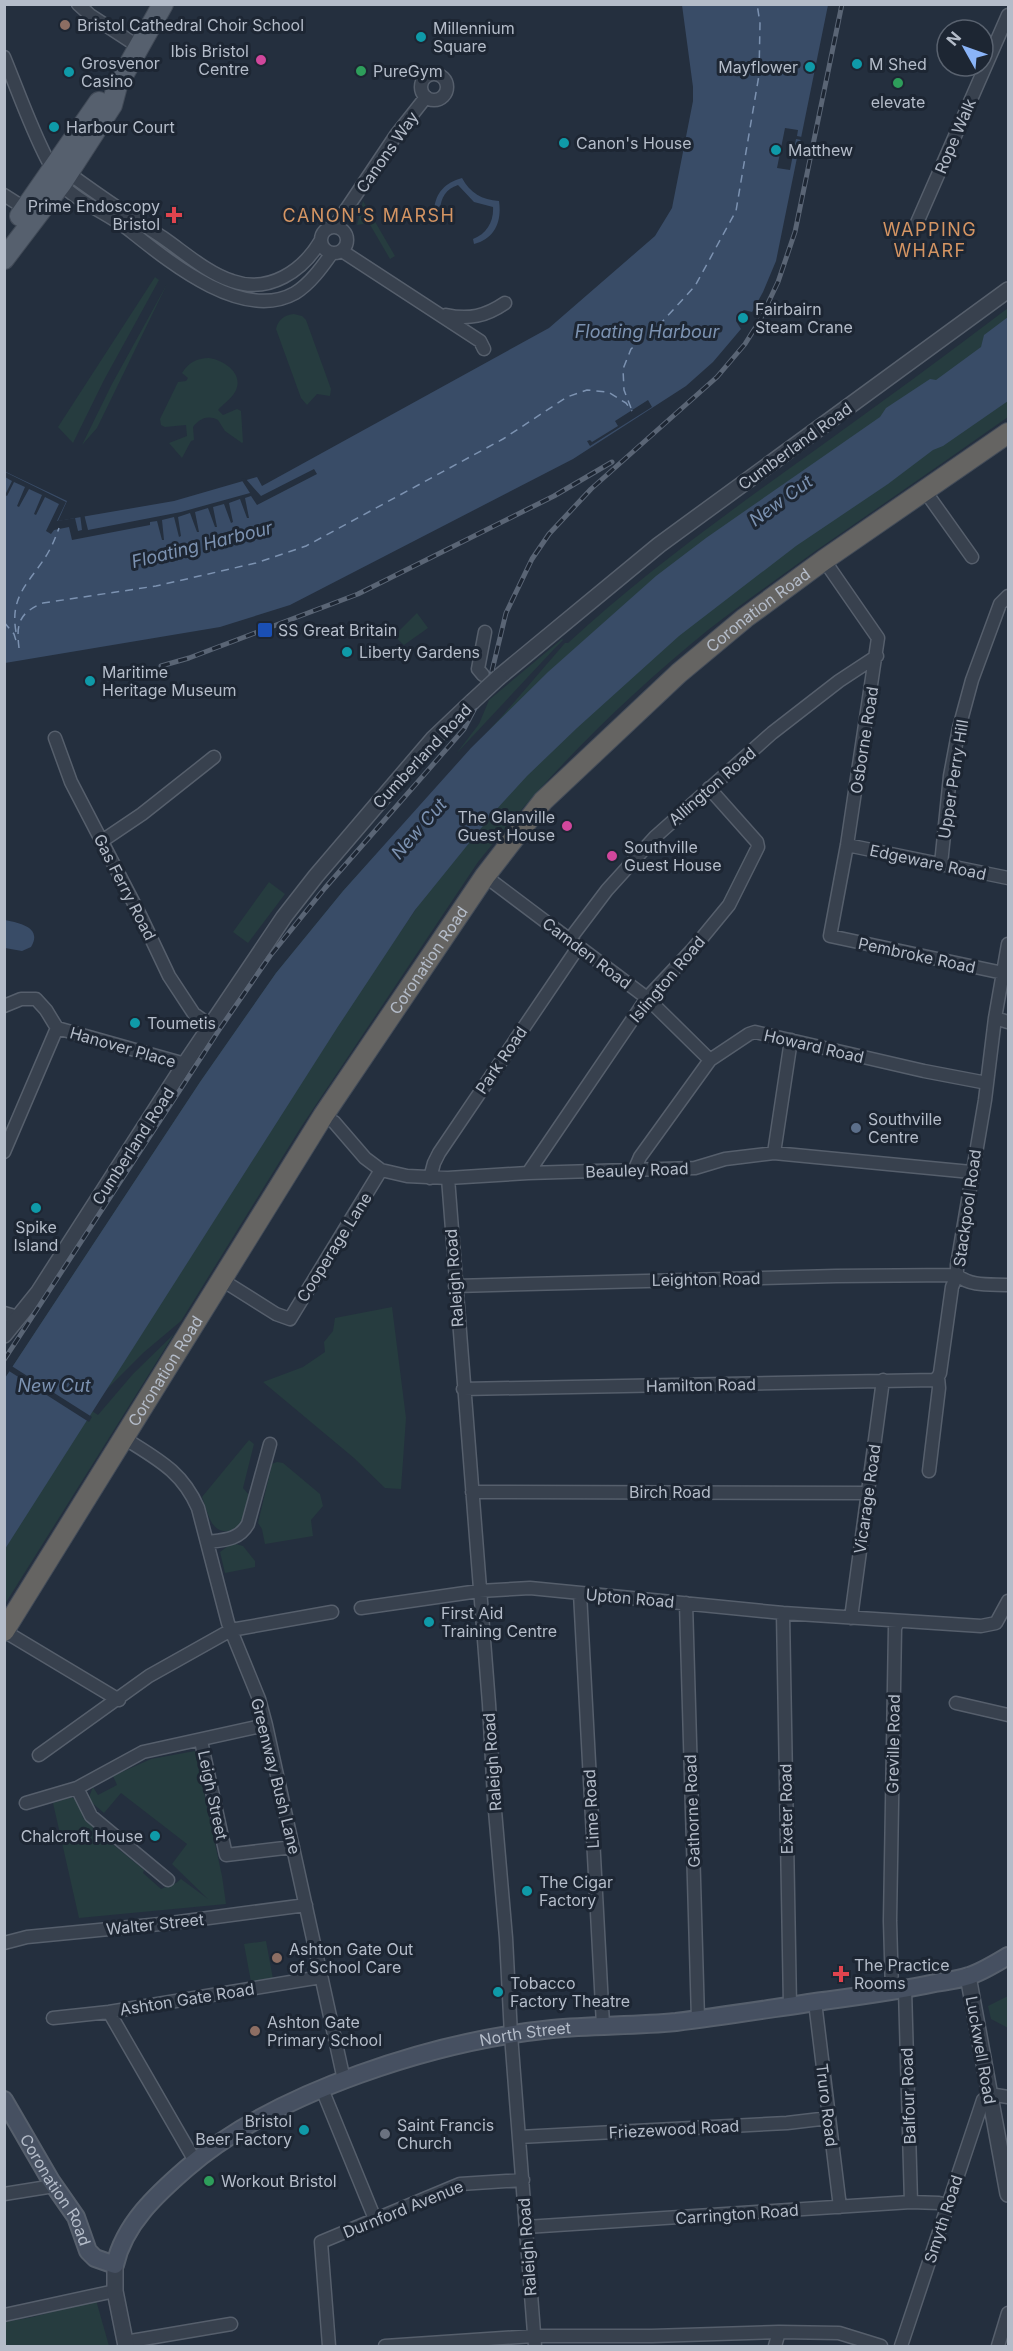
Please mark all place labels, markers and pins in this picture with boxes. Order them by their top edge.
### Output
place label: Bristol Cathedral Choir School [77,15,304,35]
marker: Bristol Cathedral Choir School [58,18,72,32]
place label: Millennium Square [433,18,515,56]
marker: Millennium Square [414,30,428,44]
place label: Ibis Bristol Centre [170,41,249,79]
place label: Grosvenor Casino [81,53,160,91]
marker: Ibis Bristol Centre [254,53,268,67]
place label: M Shed [869,54,927,74]
place label: Mayflower [718,57,798,77]
marker: M Shed [850,57,864,71]
marker: Mayflower [803,60,817,74]
place label: PureGym [373,61,443,81]
marker: PureGym [354,64,368,78]
marker: Grosvenor Casino [62,65,76,79]
marker: elevate [891,76,905,90]
place label: elevate [871,92,925,112]
place label: Harbour Court [66,117,175,137]
marker: Harbour Court [47,120,61,134]
place label: Canon's House [576,133,692,153]
marker: Canon's House [557,136,571,150]
place label: Matthew [788,140,853,160]
marker: Matthew [769,143,783,157]
place label: Prime Endoscopy Bristol [28,196,160,234]
marker: Prime Endoscopy Bristol [165,206,183,224]
place label: Fairbairn Steam Crane [755,299,853,337]
marker: Fairbairn Steam Crane [736,311,750,325]
place label: SS Great Britain [278,620,397,640]
marker: SS Great Britain [256,621,274,639]
place label: Liberty Gardens [359,642,480,662]
marker: Liberty Gardens [340,645,354,659]
place label: Maritime Heritage Museum [102,662,236,700]
marker: Maritime Heritage Museum [83,674,97,688]
place label: The Glanville Guest House [457,807,555,845]
marker: The Glanville Guest House [560,819,574,833]
place label: Southville Guest House [624,837,722,875]
marker: Southville Guest House [605,849,619,863]
place label: Toumetis [147,1013,216,1033]
marker: Toumetis [128,1016,142,1030]
place label: Southville Centre [868,1109,942,1147]
marker: Southville Centre [849,1121,863,1135]
marker: Spike Island [29,1201,43,1215]
place label: Spike Island [14,1217,58,1255]
place label: First Aid Training Centre [441,1603,557,1641]
marker: First Aid Training Centre [422,1615,436,1629]
place label: Chalcroft House [21,1826,143,1846]
marker: Chalcroft House [148,1829,162,1843]
place label: The Cigar Factory [539,1872,613,1910]
marker: The Cigar Factory [520,1884,534,1898]
place label: Ashton Gate Out of School Care [289,1939,413,1977]
marker: Ashton Gate Out of School Care [270,1951,284,1965]
place label: The Practice Rooms [854,1955,950,1993]
marker: The Practice Rooms [832,1965,850,1983]
place label: Tobacco Factory Theatre [510,1973,630,2011]
marker: Tobacco Factory Theatre [491,1985,505,1999]
place label: Ashton Gate Primary School [267,2012,382,2050]
marker: Ashton Gate Primary School [248,2024,262,2038]
place label: Bristol Beer Factory [195,2111,292,2149]
place label: Saint Francis Church [397,2115,494,2153]
marker: Bristol Beer Factory [297,2123,311,2137]
marker: Saint Francis Church [378,2127,392,2141]
place label: Workout Bristol [221,2171,337,2191]
marker: Workout Bristol [202,2174,216,2188]

